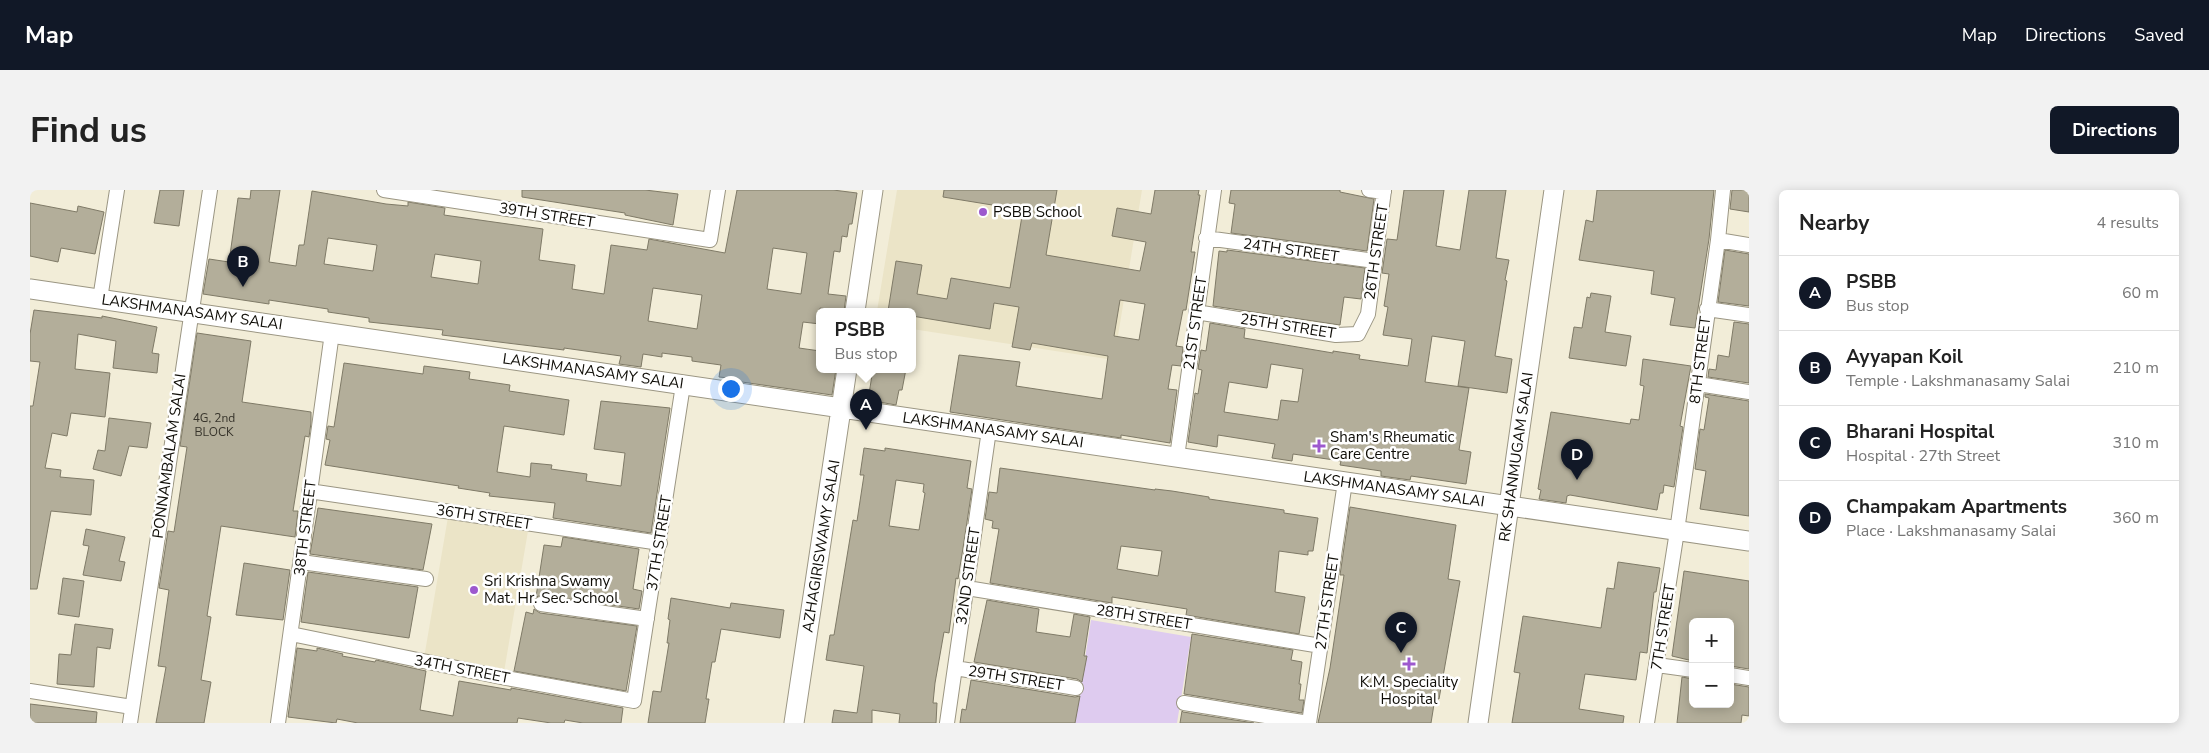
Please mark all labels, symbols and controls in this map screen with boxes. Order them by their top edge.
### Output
text: Map [25,19,73,51]
text: Map [1962,23,1997,47]
text: Directions [2025,23,2106,47]
text: Saved [2134,23,2184,47]
button: Directions [2050,106,2179,154]
text: Find us [30,107,147,154]
street label: 39TH STREET [498,198,596,232]
place label: PSBB School [993,202,1082,222]
street label: 26TH STREET [1359,203,1393,301]
marker: PSBB School [977,206,989,218]
text: Nearby [1799,209,1869,237]
text: 4 results [2097,212,2159,234]
street label: 24TH STREET [1242,233,1340,267]
pin: B [227,246,259,287]
text: PSBB [1846,269,1897,295]
street label: 21ST STREET [1179,275,1211,371]
text: A [1809,282,1821,304]
text: 60 m [2122,282,2159,304]
street label: LAKSHMANASAMY SALAI [100,289,284,335]
text: Bus stop [1846,295,1909,317]
popup [816,308,916,373]
street label: 25TH STREET [1239,309,1337,343]
street label: 8TH STREET [1685,315,1715,405]
text: PSBB [835,317,885,343]
text: Bus stop [835,343,897,365]
text: Ayyapan Koil [1846,344,1963,370]
street label: LAKSHMANASAMY SALAI [501,348,685,394]
text: B [1809,357,1821,379]
text: 210 m [2112,357,2159,379]
text: Temple · Lakshmanasamy Salai [1846,370,2070,392]
street label: RK SHANMUGAM SALAI [1494,371,1538,543]
street label: PONNAMBALAM SALAI [148,372,190,540]
your location [718,376,744,402]
pin: A [850,389,882,430]
street label: LAKSHMANASAMY SALAI [901,407,1085,453]
house number: 4G, 2nd BLOCK [193,410,235,440]
text: Bharani Hospital [1846,419,1994,445]
place label: Sham's Rheumatic Care Centre [1330,427,1454,464]
text: C [1810,432,1820,454]
text: 310 m [2112,432,2159,454]
marker: Sham's Rheumatic Care Centre [1312,439,1326,453]
pin: D [1561,439,1593,480]
text: Hospital · 27th Street [1846,445,2000,467]
street label: AZHAGIRISWAMY SALAI [797,458,845,634]
street label: LAKSHMANASAMY SALAI [1302,466,1486,512]
street label: 38TH STREET [289,479,321,577]
street label: 37TH STREET [642,494,676,592]
text: Champakam Apartments [1846,494,2067,520]
street label: 36TH STREET [435,500,533,534]
text: D [1809,507,1821,529]
text: 360 m [2112,507,2159,529]
text: Place · Lakshmanasamy Salai [1846,520,2056,542]
street label: 32ND STREET [951,526,985,626]
street label: 27TH STREET [1310,553,1344,651]
place label: Sri Krishna Swamy Mat. Hr. Sec. School [484,571,619,608]
street label: 7TH STREET [1646,582,1680,672]
marker: Sri Krishna Swamy Mat. Hr. Sec. School [468,584,480,596]
street label: 28TH STREET [1095,600,1193,634]
pin: C [1385,612,1417,653]
map controls [1689,618,1734,708]
button: + [1689,618,1734,663]
street label: 34TH STREET [413,650,511,688]
marker: K.M. Speciality Hospital [1402,657,1416,671]
street label: 29TH STREET [967,661,1065,695]
button: − [1689,663,1734,708]
place label: K.M. Speciality Hospital [1360,672,1458,709]

